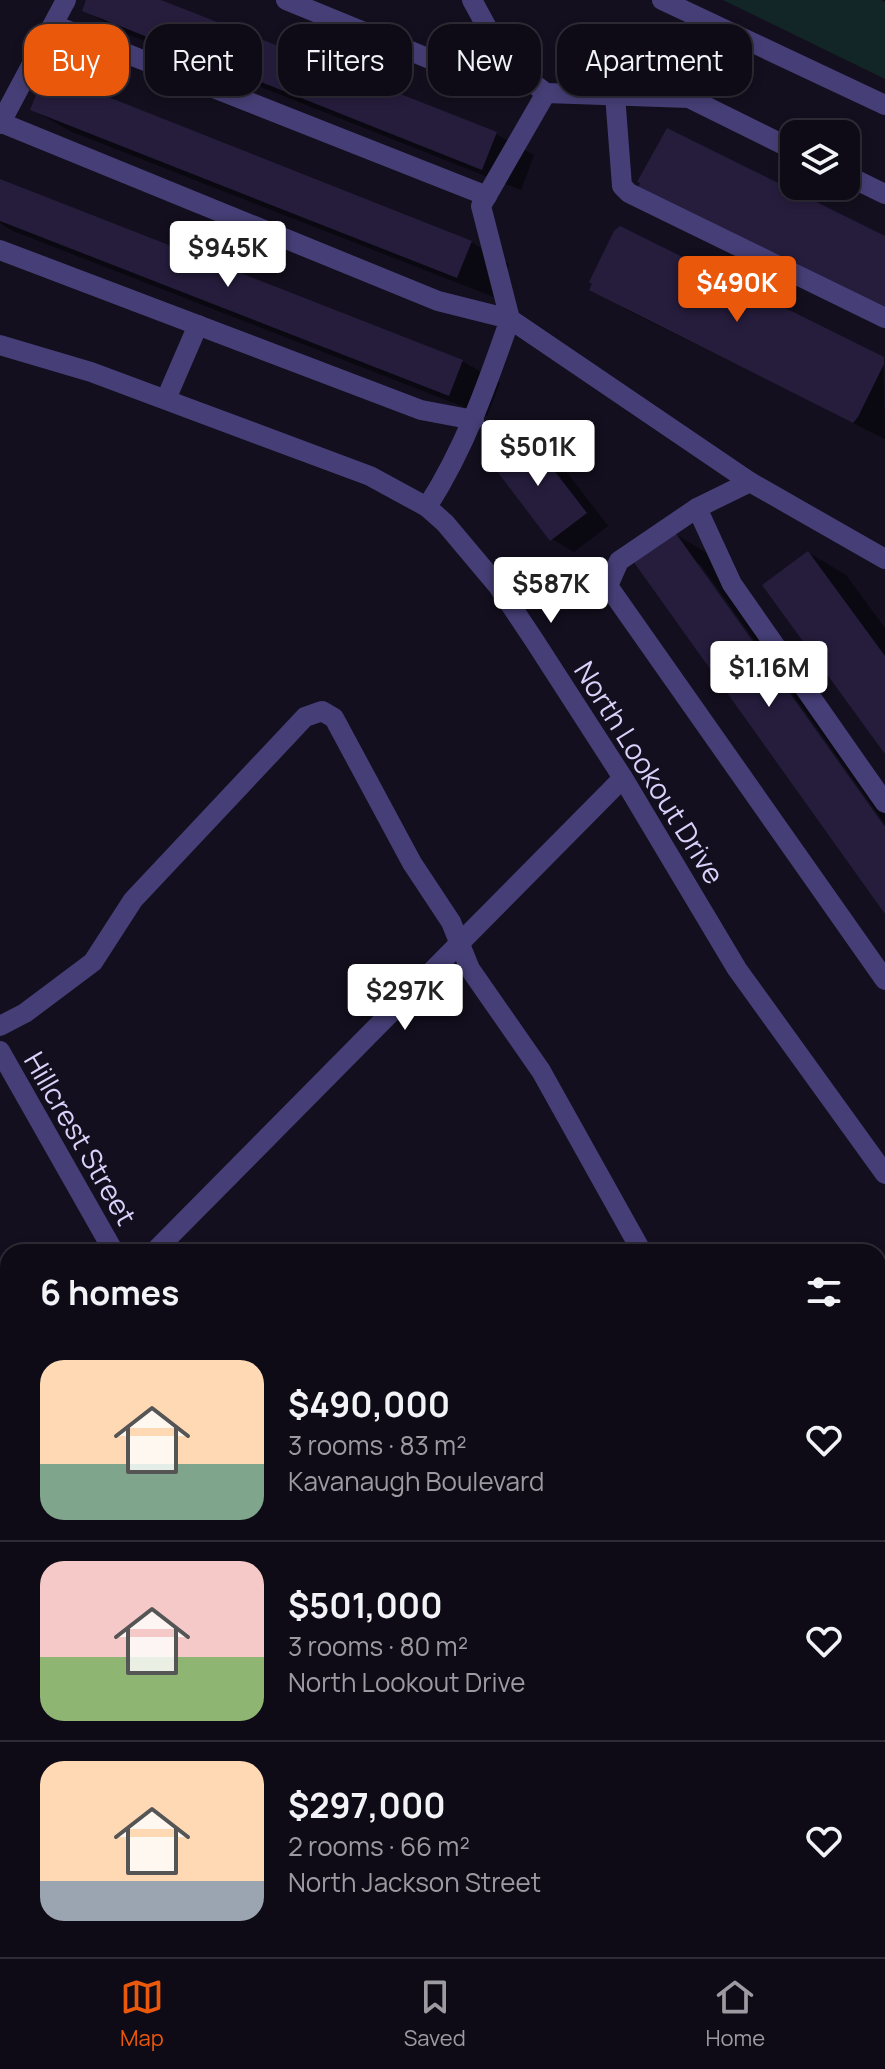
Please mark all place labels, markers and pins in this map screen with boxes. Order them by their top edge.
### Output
pin: $945K [172,221,284,289]
pin: $490K [681,256,793,324]
pin: $501K [482,420,594,488]
pin: $587K [495,557,607,625]
pin: $1.16M [704,641,834,709]
pin: $297K [349,964,461,1032]

